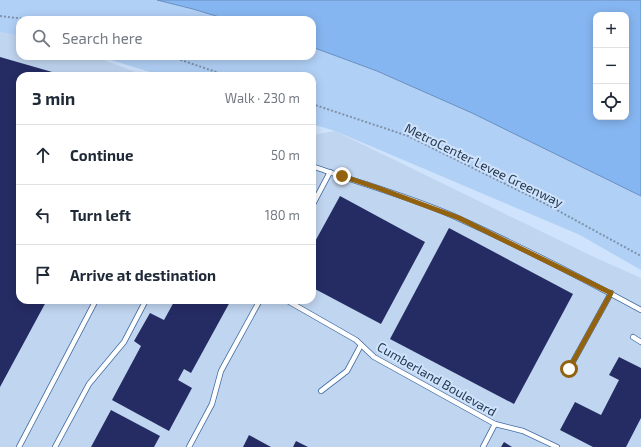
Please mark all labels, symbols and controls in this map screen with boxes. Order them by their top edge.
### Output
map controls [593,12,629,120]
button: + [593,12,629,48]
search box [16,16,316,60]
icon: search [30,27,52,49]
text: Search here [62,29,143,47]
button: − [593,48,629,84]
button: locate [593,84,629,120]
text: 3 min [32,88,75,108]
text: Walk · 230 m [225,90,300,106]
street label: MetroCenter Levee Greenway [402,120,566,210]
icon: ahead [32,144,54,166]
text: Continue [70,146,133,164]
text: 50 m [271,147,300,163]
route end [333,167,351,185]
icon: left [32,204,54,226]
text: Turn left [70,206,131,224]
text: 180 m [265,207,300,223]
icon: arrive [32,264,54,286]
text: Arrive at destination [70,266,216,284]
street label: Cumberland Boulevard [375,338,499,420]
route start [560,360,578,378]

